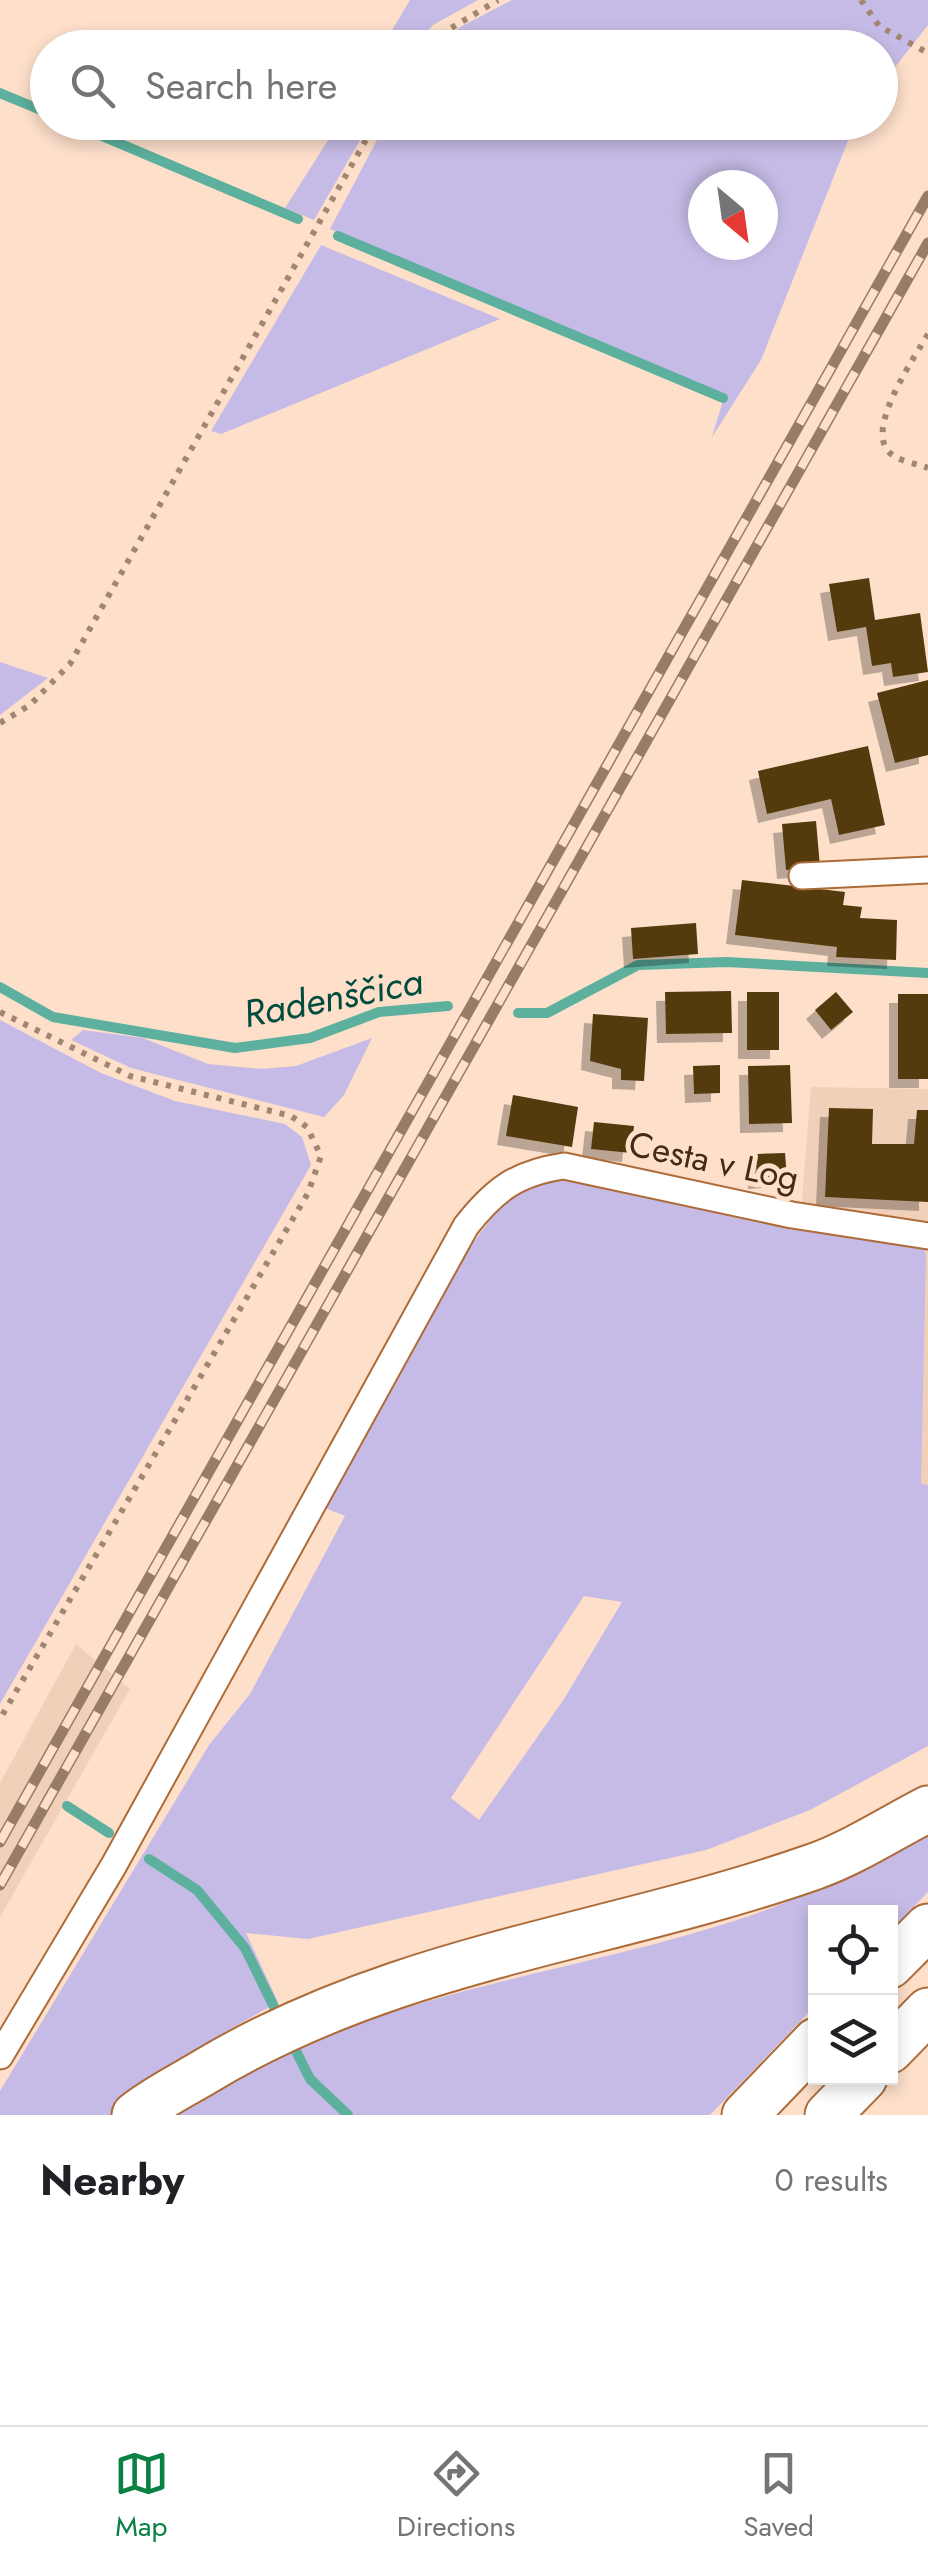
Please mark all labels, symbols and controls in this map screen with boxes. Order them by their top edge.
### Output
search box [30,30,898,140]
icon: search [65,58,120,113]
text: Search here [145,58,337,113]
north arrow [688,170,778,260]
water label: Radenščica [239,953,427,1041]
street label: Cesta v Log [624,1119,804,1203]
map controls [808,1905,898,2085]
button: locate [808,1905,898,1995]
button: layers [808,1995,898,2085]
text: Nearby [40,2150,184,2211]
text: 0 results [775,2157,888,2203]
tab: Map [114,2446,169,2547]
tab: Directions [397,2446,515,2547]
tab: Saved [743,2446,814,2547]

